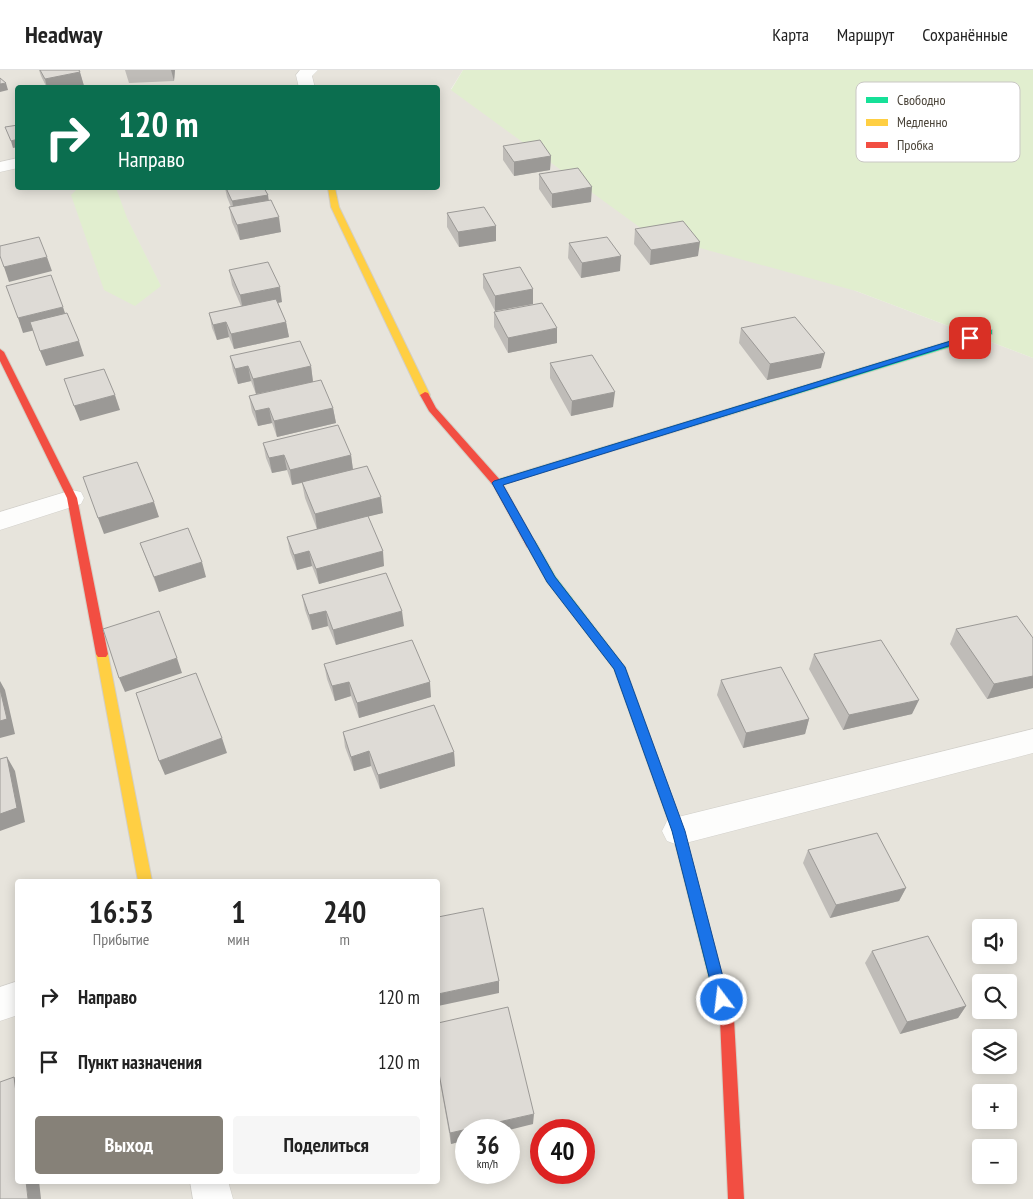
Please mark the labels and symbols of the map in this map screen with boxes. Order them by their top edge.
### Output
legend [856,82,1020,162]
text: Свободно [897,91,945,109]
text: Медленно [897,113,948,131]
text: Пробка [897,136,934,154]
pin [949,317,991,359]
position arrow [695,973,747,1025]
speed limit sign: 40 [530,1119,595,1184]

